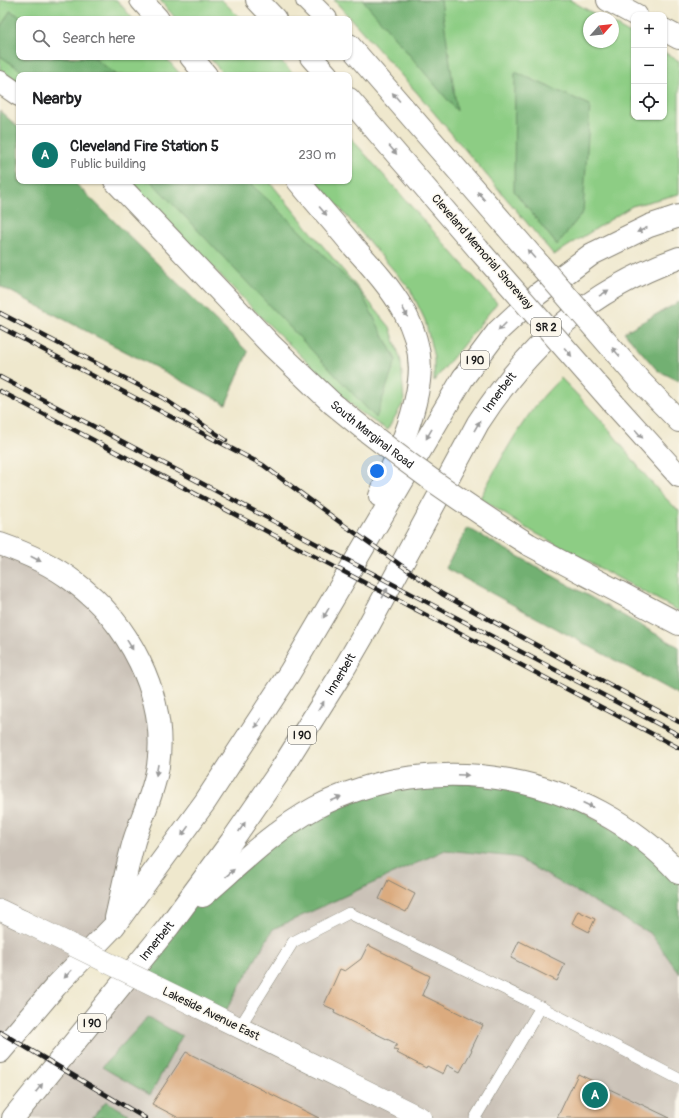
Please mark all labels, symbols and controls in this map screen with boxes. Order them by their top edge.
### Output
north arrow [583,12,619,48]
map controls [631,12,667,120]
button: + [631,12,667,48]
search box [16,16,352,60]
icon: search [30,27,52,49]
text: Search here [62,29,135,48]
button: − [631,48,667,84]
button: locate [631,84,667,120]
text: Nearby [32,88,81,109]
one-way arrow [392,92,401,103]
text: Cleveland Fire Station 5 [70,137,219,156]
one-way arrow [388,145,397,155]
text: A [41,147,49,163]
text: 230 m [299,147,336,163]
text: Public building [70,156,146,172]
street label: Cleveland Memorial Shoreway [428,191,536,313]
one-way arrow [477,191,486,201]
one-way arrow [319,205,328,216]
one-way arrow [636,227,648,233]
one-way arrow [526,248,535,259]
one-way arrow [599,289,609,297]
one-way arrow [401,306,408,317]
road number: SR 2 [531,318,561,336]
one-way arrow [497,322,507,332]
one-way arrow [563,347,573,357]
one-way arrow [611,347,620,357]
road number: I 90 [461,351,489,369]
street label: Innerbelt [480,369,520,415]
street label: South Marginal Road [327,397,417,472]
one-way arrow [473,420,480,432]
one-way arrow [426,428,433,440]
one-way arrow [635,429,644,439]
your location [367,461,387,481]
one-way arrow [30,556,42,562]
one-way arrow [382,588,389,599]
one-way arrow [322,607,329,619]
one-way arrow [126,640,134,650]
street label: Innerbelt [322,650,359,698]
one-way arrow [317,701,325,711]
one-way arrow [254,718,262,728]
road number: I 90 [288,726,316,744]
one-way arrow [154,764,160,776]
one-way arrow [457,772,470,778]
one-way arrow [331,795,343,801]
one-way arrow [583,802,594,808]
one-way arrow [238,821,246,832]
one-way arrow [181,826,189,836]
one-way arrow [225,868,235,877]
street label: Innerbelt [136,918,177,964]
one-way arrow [63,969,73,979]
street label: Lakeside Avenue East [160,984,262,1044]
road number: I 90 [78,1014,106,1032]
pin: A [582,1080,608,1110]
one-way arrow [34,1083,43,1094]

